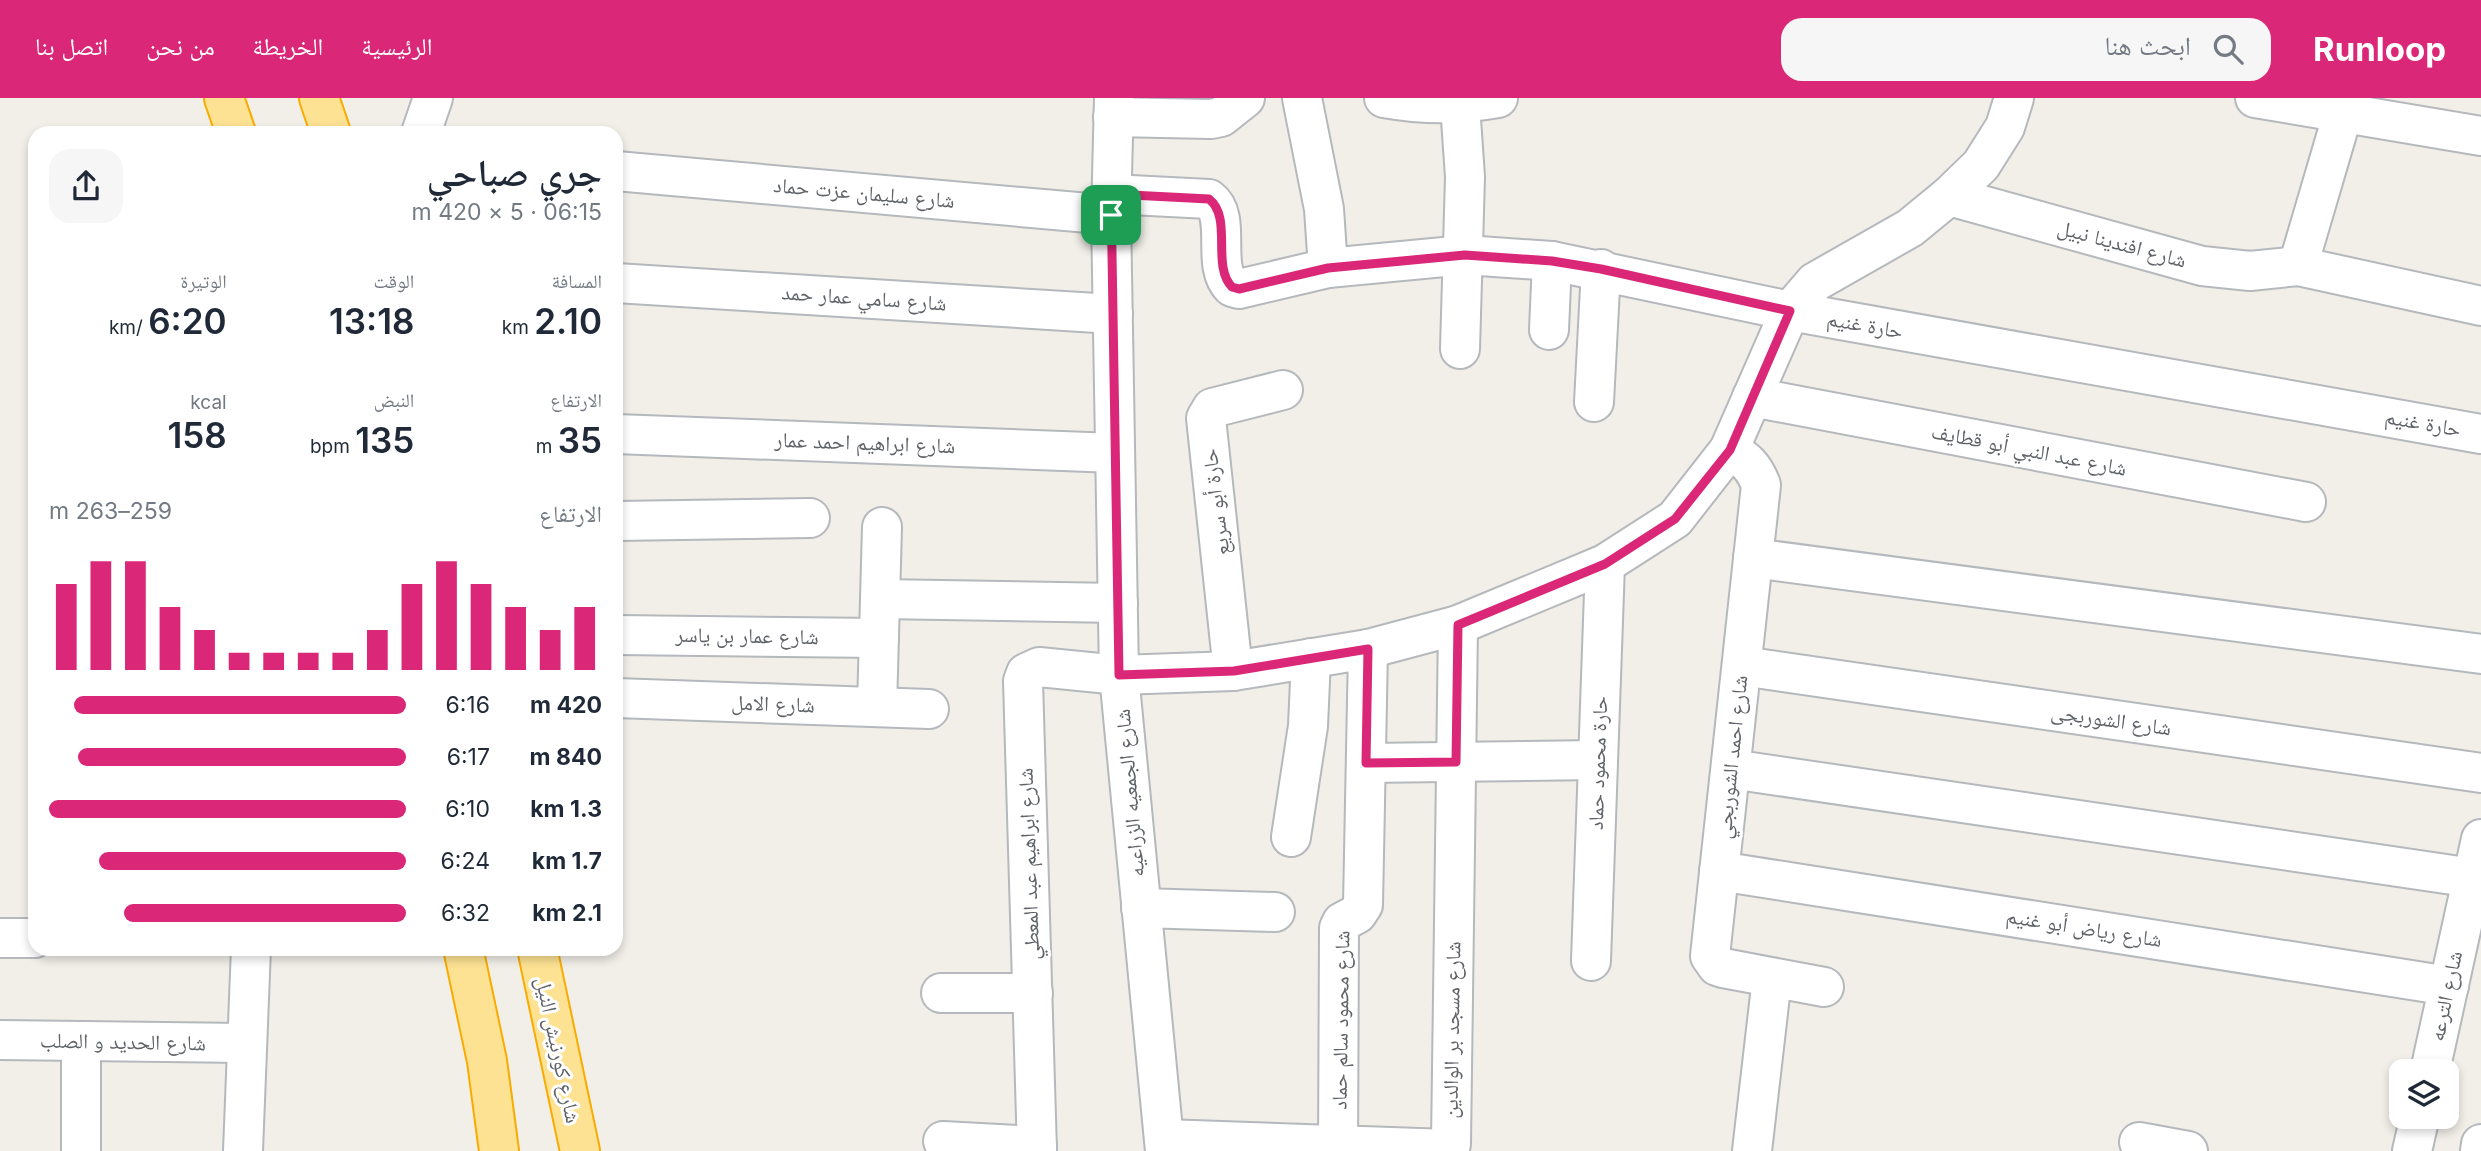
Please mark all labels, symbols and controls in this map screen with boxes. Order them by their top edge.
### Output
search box [1781,18,2271,81]
text: Runloop [2313,29,2446,69]
text: ابحث هنا [2104,30,2191,61]
icon: search [2209,30,2247,68]
text: اتصل بنا [35,32,108,61]
text: من نحن [146,32,215,61]
text: الخريطة [253,32,323,61]
text: الرئيسية [361,32,432,61]
button: share [49,149,123,223]
text: جري صباحي [426,149,602,195]
street label: شارع سليمان عزت حماد [772,172,956,214]
pin [1081,185,1141,245]
icon: arrive [1092,196,1130,234]
text: 06:15 · 5 × 420 m [412,198,602,226]
street label: شارع افندينا نبيل [2055,214,2189,274]
text: الوتيرة [180,270,227,293]
text: الوقت [373,270,414,293]
text: المسافة [552,270,602,293]
street label: شارع سامي عمار حمد [780,279,947,320]
text: 6:20 [148,300,227,342]
text: 13:18 [329,300,414,342]
text: 2.10 [534,300,602,342]
street label: حارة غنيم [1825,306,1905,345]
text: /km [109,316,148,339]
text: km [502,316,534,339]
text: النبض [374,389,414,412]
text: الارتفاع [550,389,602,412]
text: kcal [190,391,227,414]
street label: حارة غنيم [2383,404,2463,443]
text: 158 [167,414,227,456]
street label: شارع عبد النبي أبو قطايف [1928,418,2129,485]
text: 135 [355,419,414,461]
text: 35 [558,419,602,461]
street label: شارع ابراهيم احمد عمار [773,427,956,460]
text: bpm [310,435,355,458]
text: m [536,435,558,458]
street label: حارة أبو سريع [1197,447,1235,557]
text: 259–263 m [49,497,172,525]
text: الارتفاع [539,500,602,528]
street label: شارع عمار بن ياسر [674,622,819,650]
street label: شارع احمد الشوربجي [1710,674,1757,840]
street label: شارع الامل [731,690,815,718]
text: 6:16 [445,691,490,719]
text: 420 m [530,691,602,719]
street label: حارة محمود حماد [1583,696,1612,830]
street label: شارع الشوربجى [2049,699,2173,741]
street label: شارع الجمعيه الزراعيه [1110,708,1150,878]
text: 6:17 [447,743,490,771]
text: 840 m [530,743,602,771]
street label: شارع ابراهيم عبد المعطي [1013,767,1049,961]
text: 6:10 [445,795,490,823]
text: 1.3 km [530,795,602,823]
text: 6:24 [441,847,490,875]
text: 1.7 km [532,847,602,875]
text: 6:32 [441,899,490,927]
text: 2.1 km [532,899,602,927]
street label: شارع رياض أبو غنيم [2004,903,2164,954]
street label: شارع محمود سالم حماد [1326,930,1357,1110]
street label: شارع مسجد بر الوالدين [1437,941,1467,1119]
street label: شارع الترعه [2424,949,2468,1043]
street label: شارع كورنيش النيل [530,975,586,1125]
street label: شارع الحديد و الصلب [40,1028,206,1056]
map controls [2389,1059,2459,1129]
button: layers [2389,1059,2459,1129]

